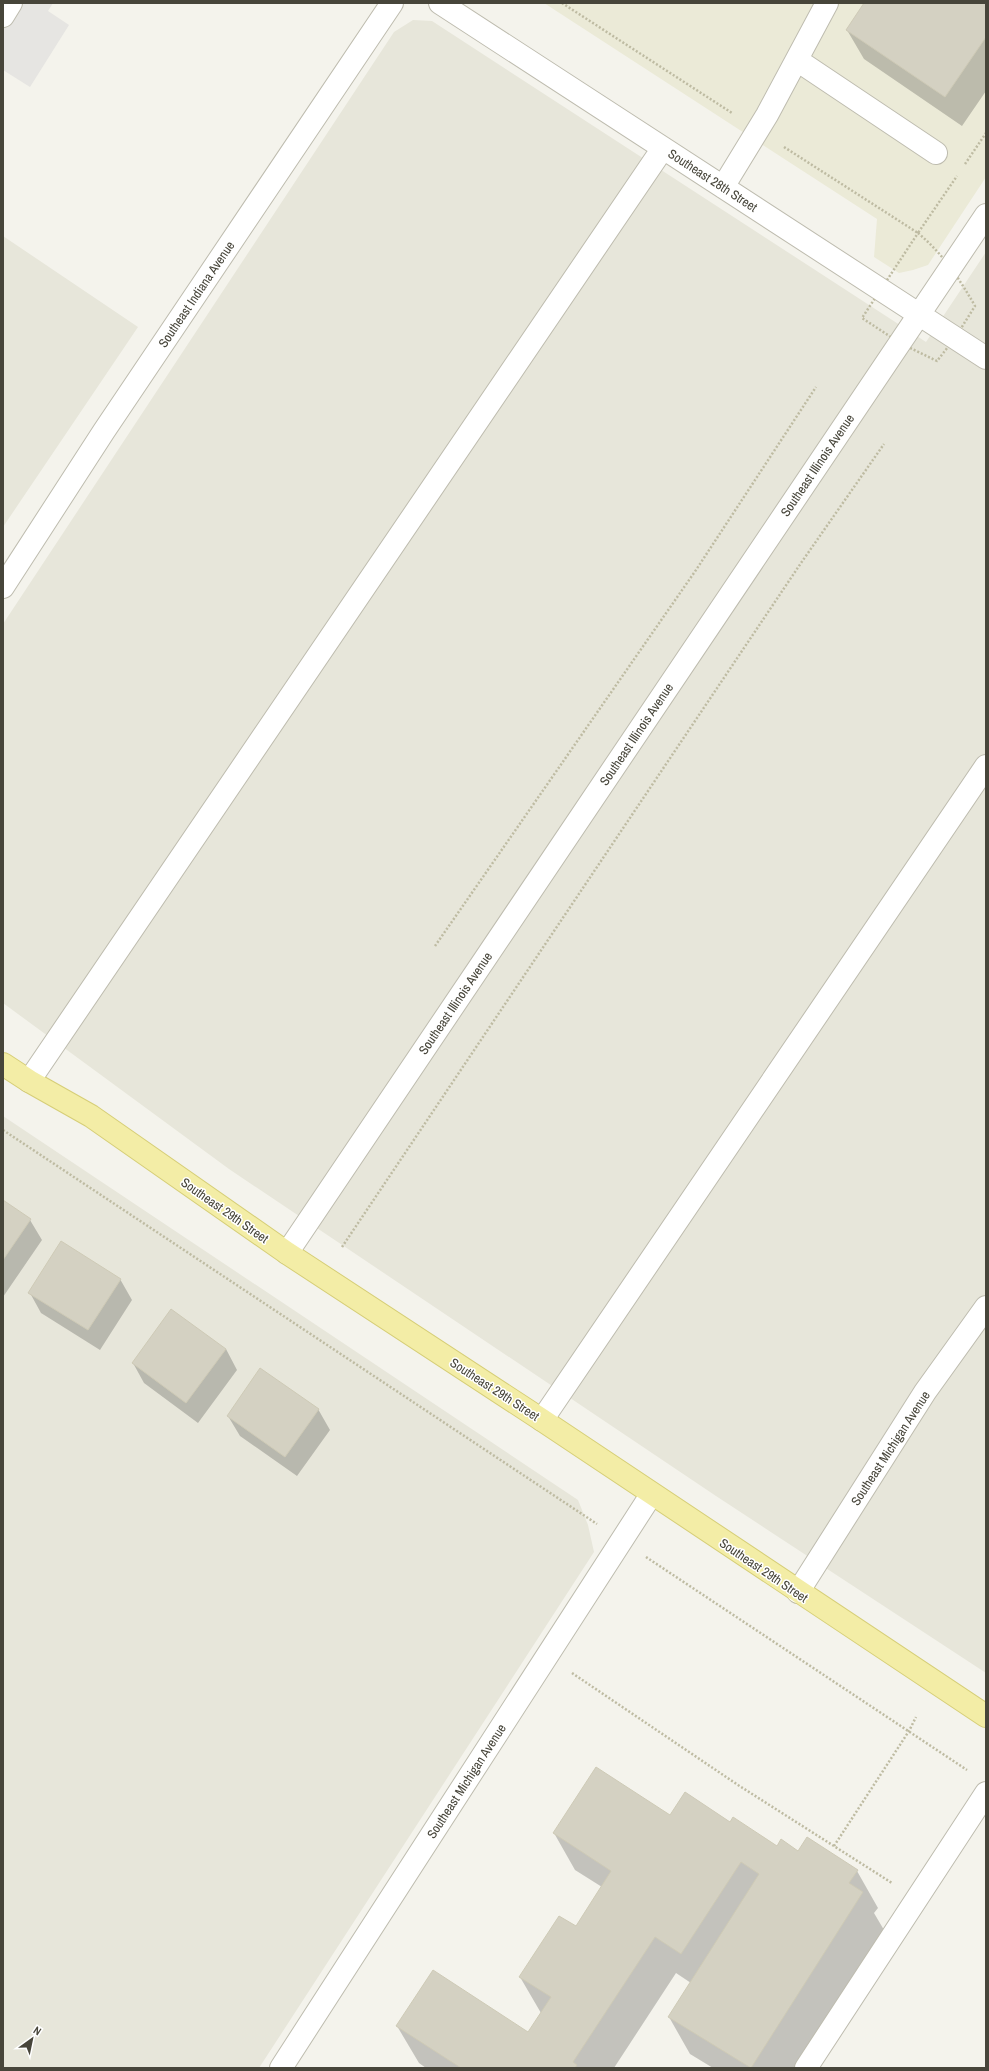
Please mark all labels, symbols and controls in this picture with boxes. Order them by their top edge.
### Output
street label: Southeast 28th Street [665,145,761,216]
street label: Southeast Indiana Avenue [154,238,238,351]
street label: Southeast Illinois Avenue [777,411,858,520]
street label: Southeast Illinois Avenue [596,680,677,789]
street label: Southeast Illinois Avenue [415,949,496,1058]
street label: Southeast 29th Street [178,1174,272,1247]
street label: Southeast 29th Street [447,1354,543,1425]
street label: Southeast Michigan Avenue [847,1388,934,1509]
street label: Southeast 29th Street [716,1535,811,1606]
street label: Southeast Michigan Avenue [423,1721,510,1842]
north arrow [12,2019,52,2059]
text: N [31,2023,44,2038]

